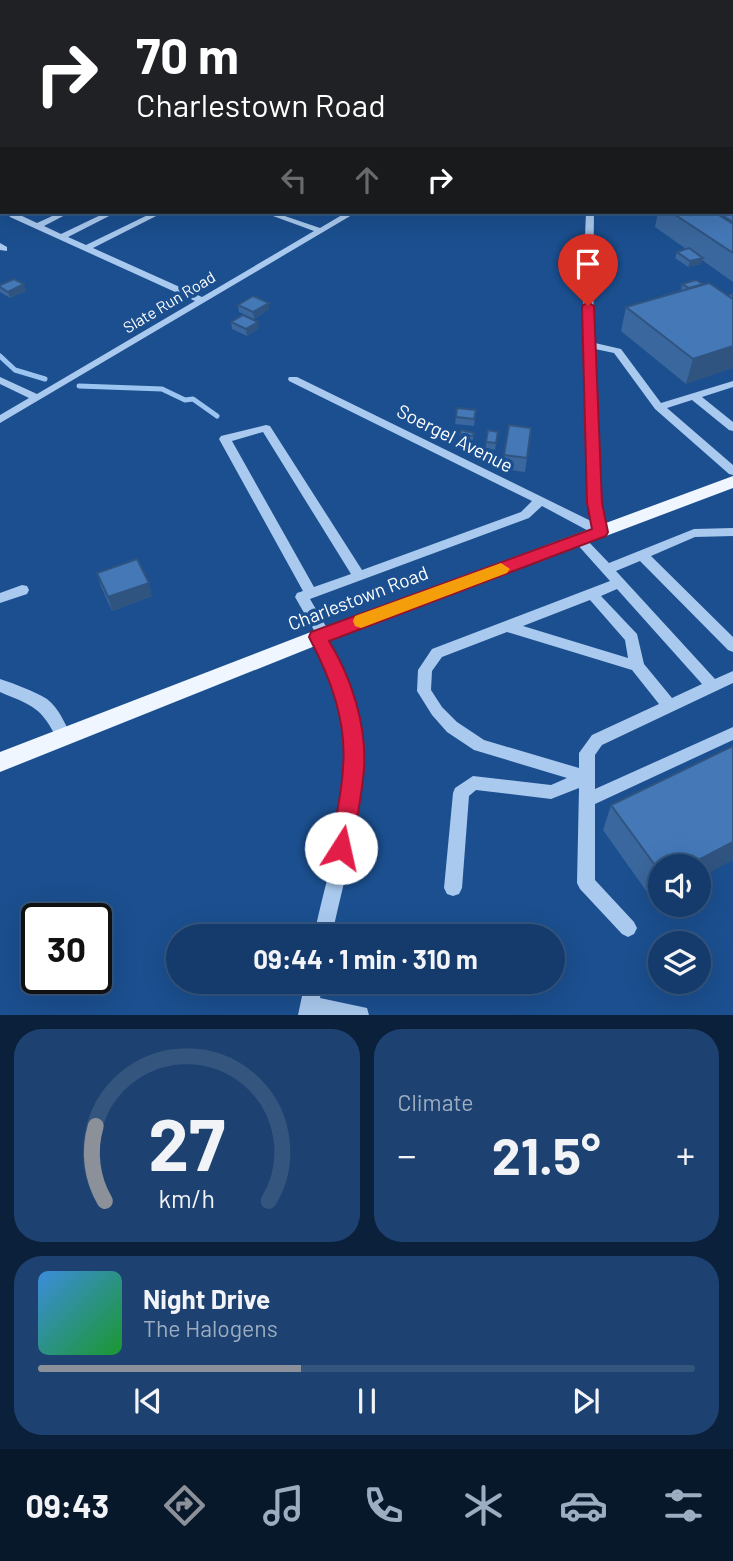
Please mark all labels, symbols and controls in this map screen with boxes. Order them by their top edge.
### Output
text: 70 m [136,25,239,84]
icon: right [21,28,112,119]
text: Charlestown Road [136,85,386,123]
icon: left [275,161,313,199]
icon: ahead [348,161,386,199]
icon: right [421,161,459,199]
pin [558,234,618,306]
icon: arrive [569,245,607,283]
street label: Slate Run Road [119,267,218,337]
street label: Soergel Avenue [393,398,517,477]
street label: Charlestown Road [285,560,431,635]
position arrow [304,811,378,885]
map controls [648,854,711,994]
button: sound [648,854,711,917]
speed limit sign: 30 [21,903,112,994]
button: layers [648,931,711,994]
text: 09:44 · 1 min · 310 m [253,943,478,974]
text: Climate [398,1088,474,1116]
text: 27 [148,1099,225,1187]
text: 21.5° [492,1123,601,1185]
text: − [398,1131,417,1177]
text: + [676,1131,695,1177]
text: km/h [158,1183,215,1213]
text: Night Drive [143,1283,270,1314]
text: The Halogens [143,1314,278,1342]
icon: previous [129,1382,167,1420]
icon: pause [348,1382,386,1420]
icon: next [567,1382,605,1420]
icon: directions [160,1481,209,1530]
icon: music [259,1481,308,1530]
icon: phone [359,1481,408,1530]
icon: climate [459,1481,508,1530]
icon: car [559,1481,608,1530]
icon: filters [659,1481,708,1530]
text: 09:43 [25,1486,109,1524]

